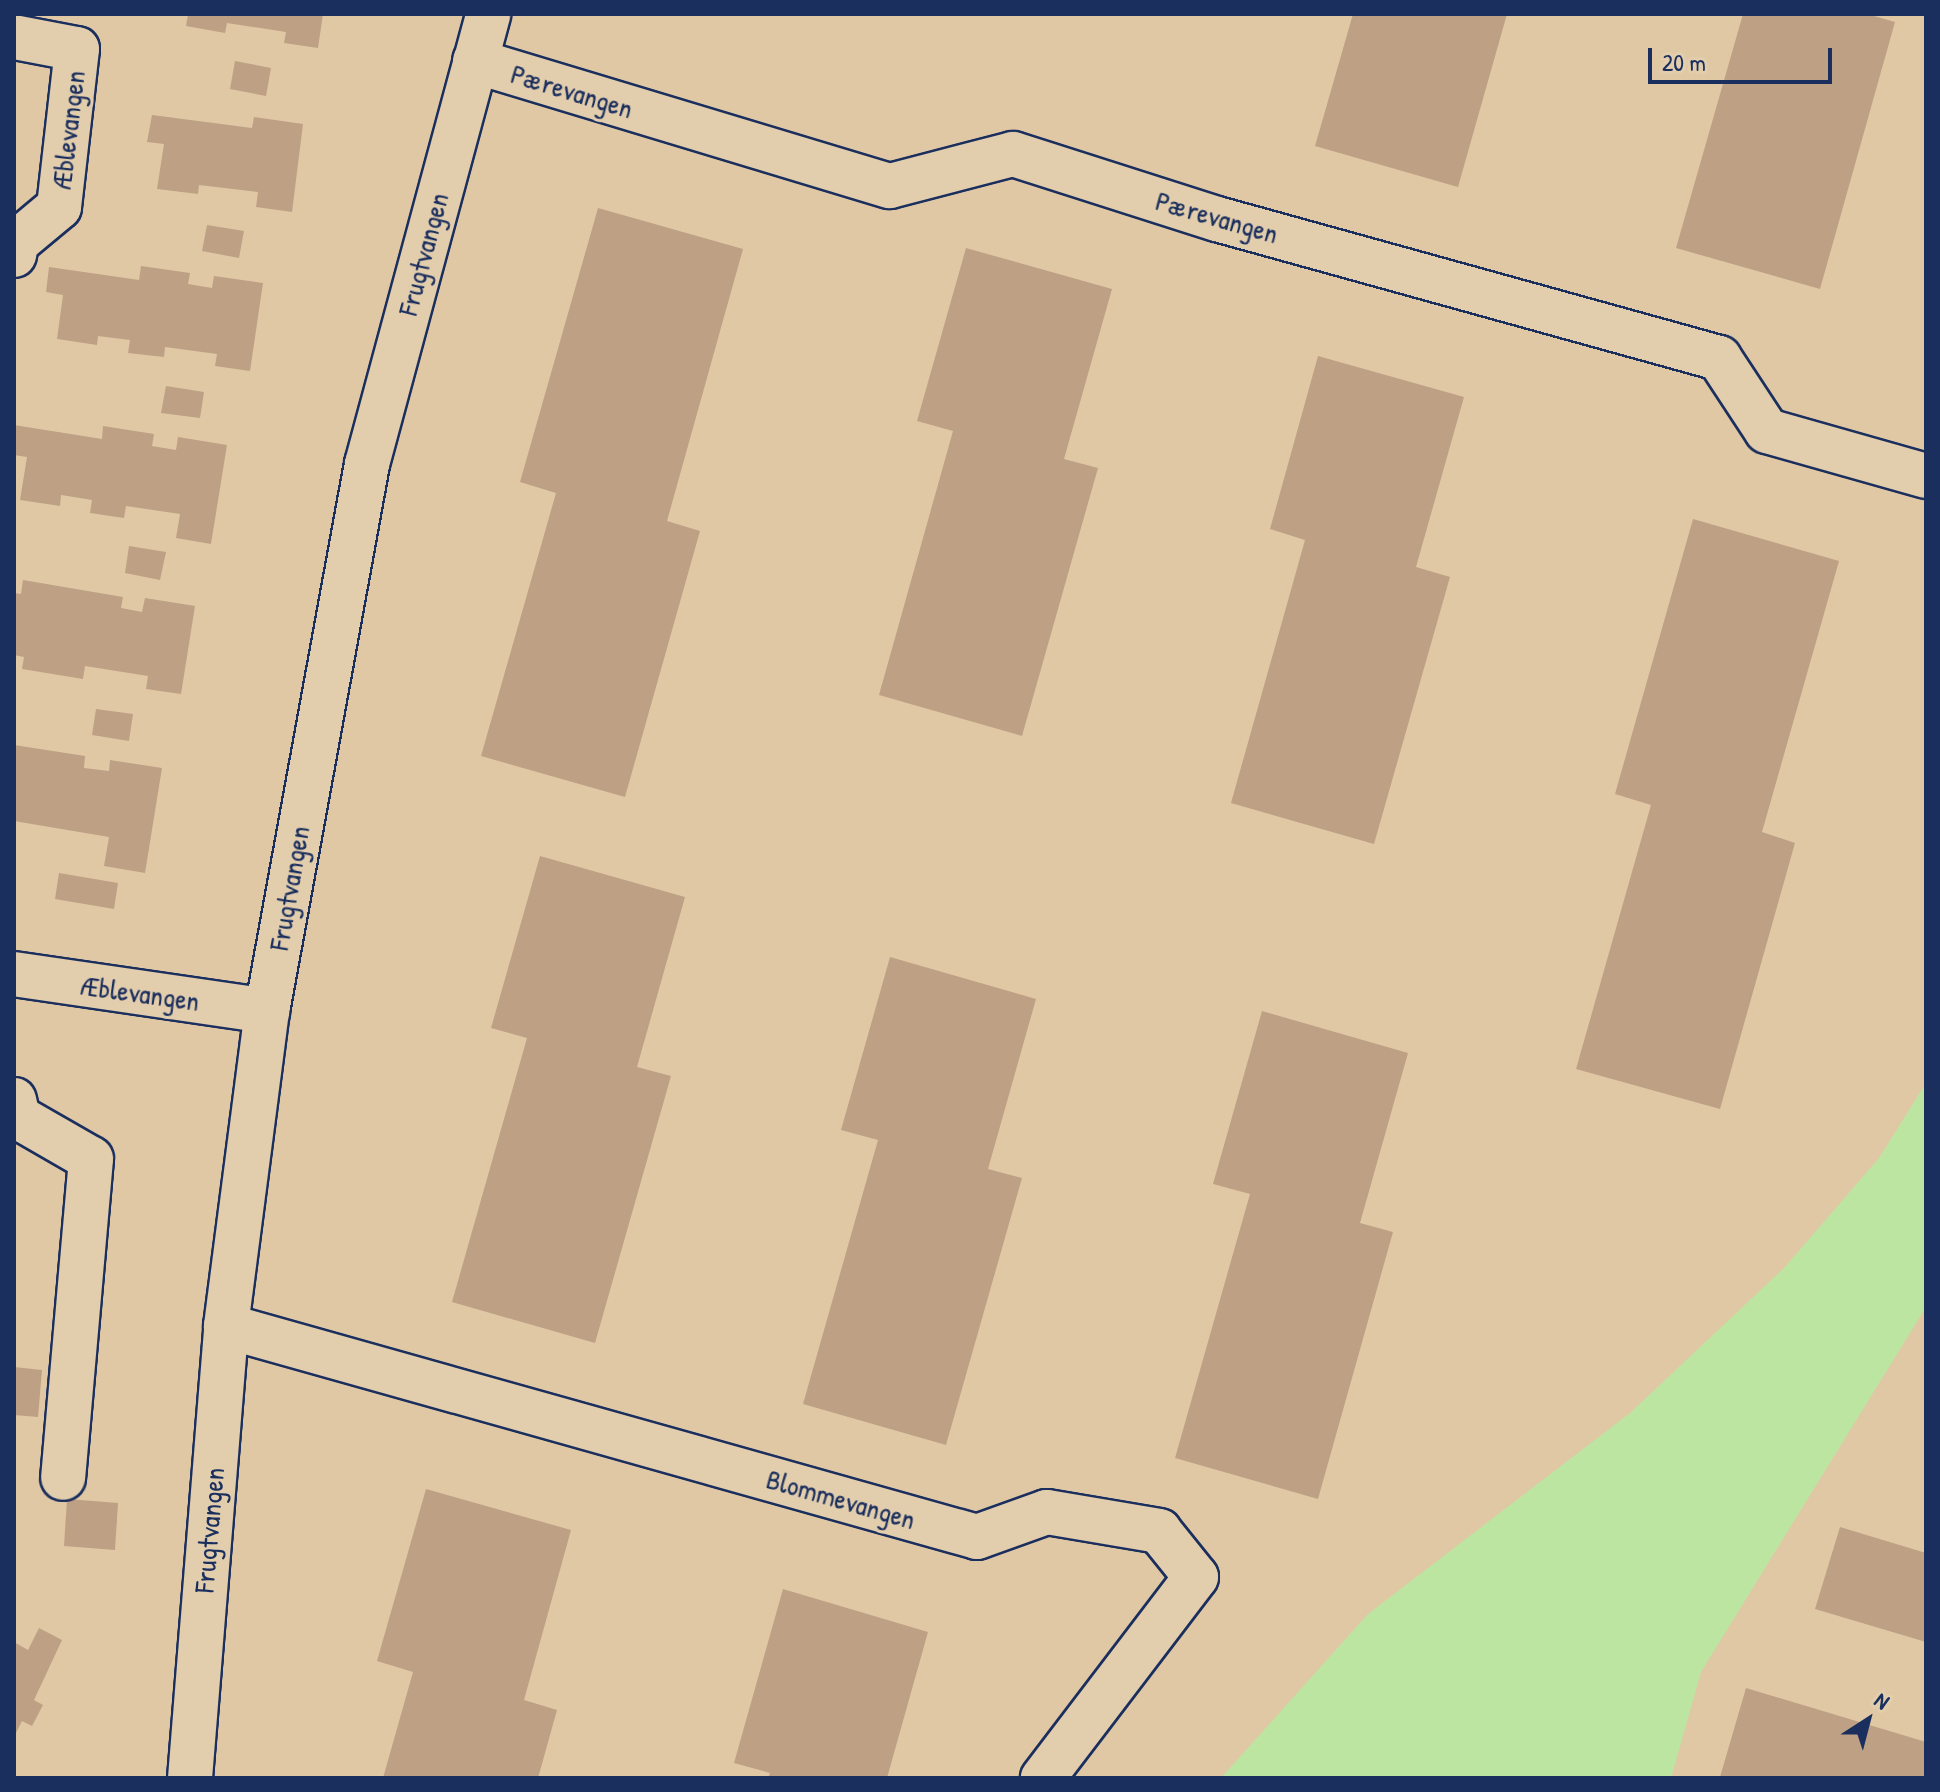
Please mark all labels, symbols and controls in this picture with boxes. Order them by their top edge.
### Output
scale bar [1652,32,1836,82]
text: 20 m [1662,46,1706,78]
street label: Pærevangen [507,57,637,125]
street label: Æblevangen [44,69,92,191]
street label: Pærevangen [1152,184,1282,250]
street label: Frugtvangen [391,189,455,319]
street label: Frugtvangen [262,823,316,953]
street label: Æblevangen [78,968,202,1018]
street label: Blommevangen [763,1462,919,1536]
street label: Frugtvangen [187,1466,231,1594]
north arrow [1828,1680,1908,1760]
text: N [1869,1685,1896,1716]

